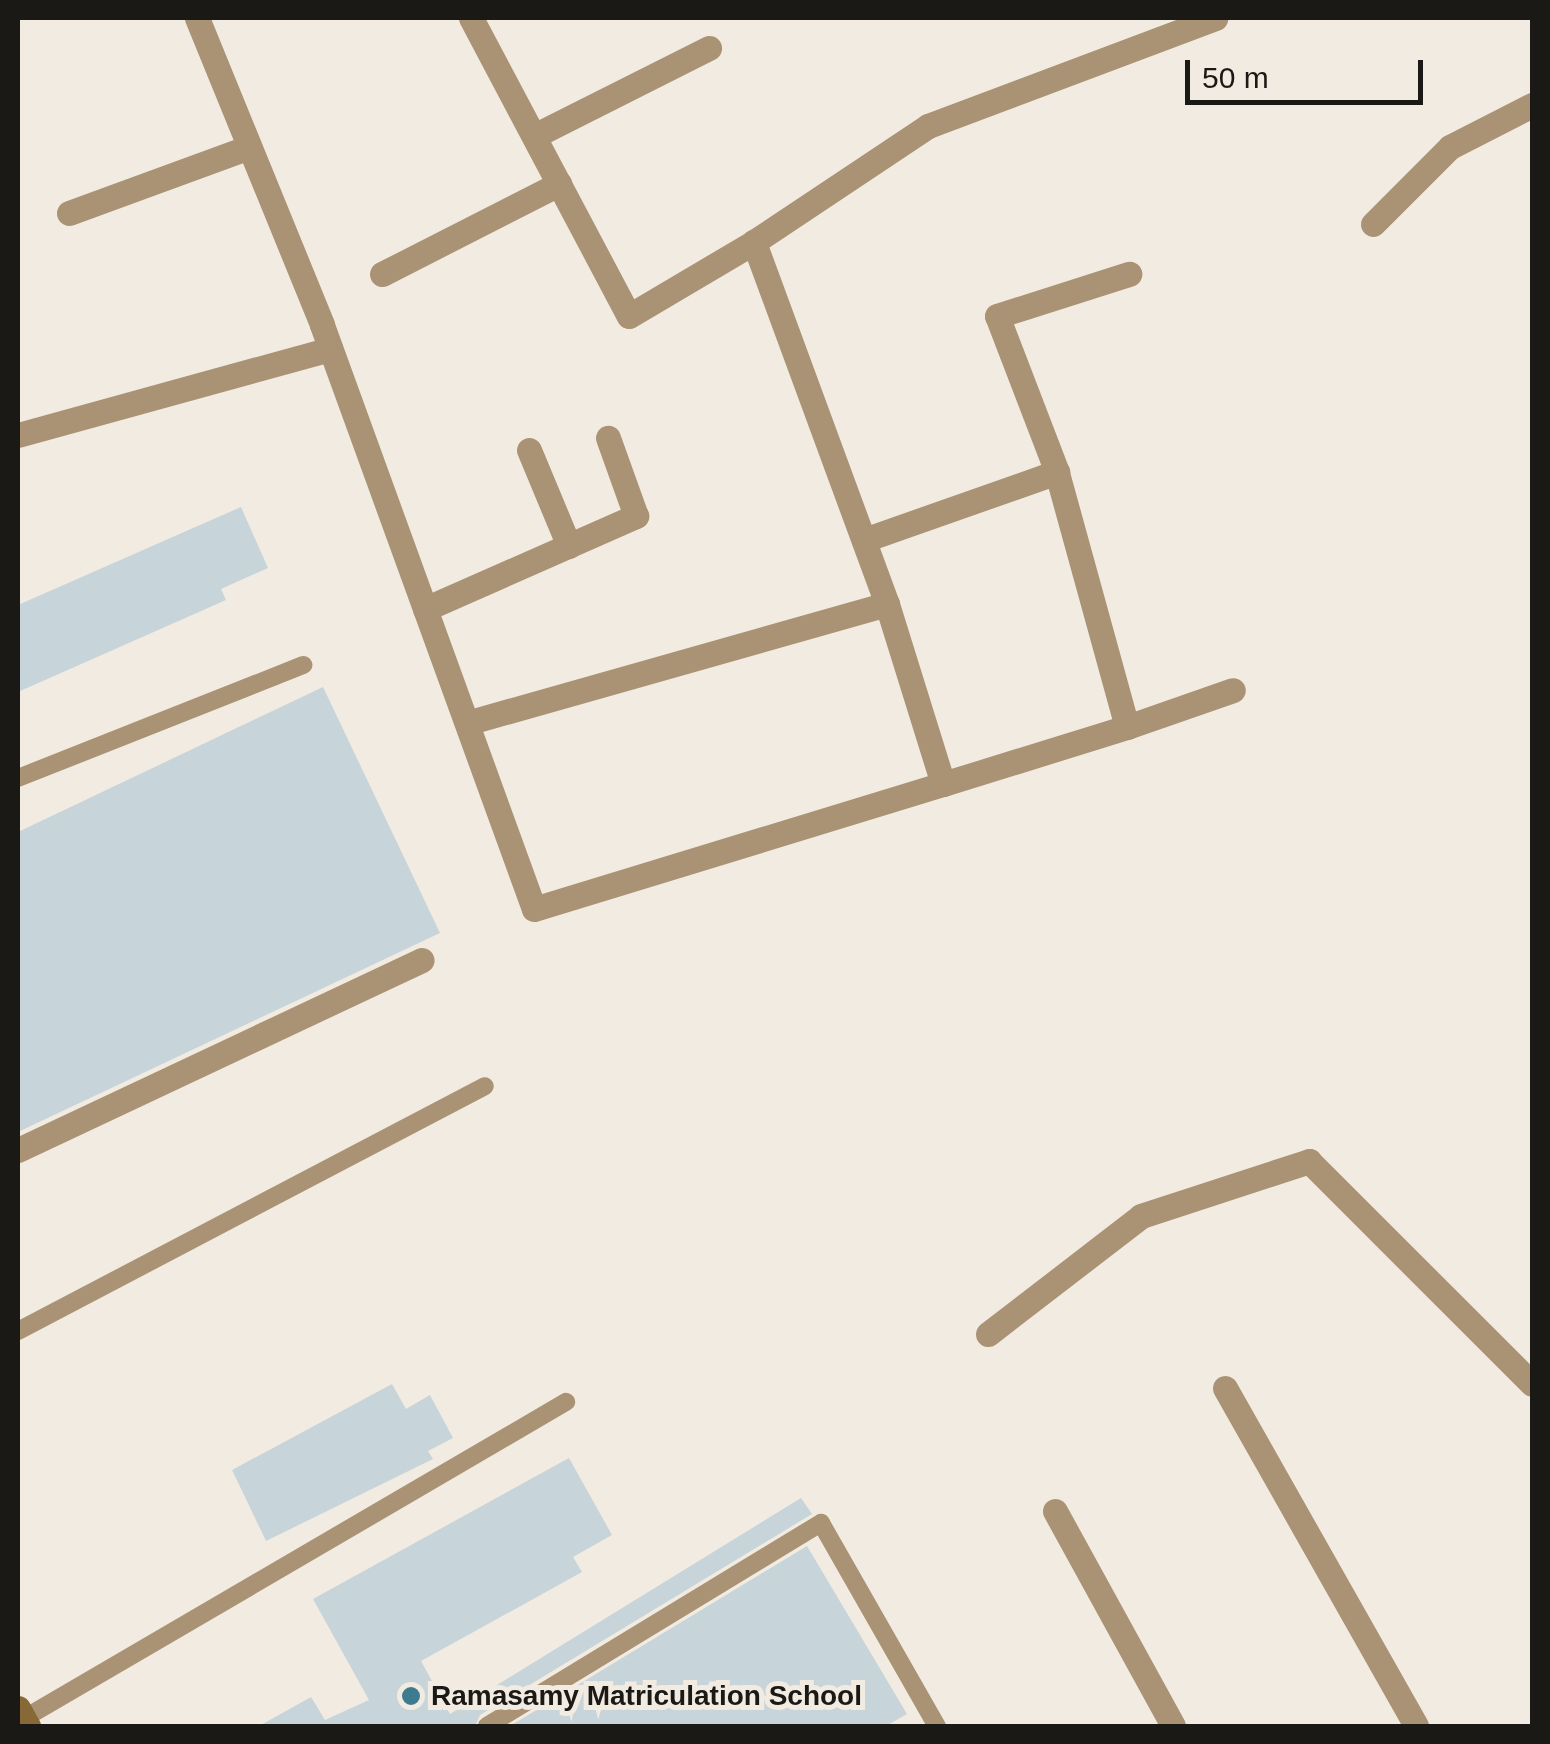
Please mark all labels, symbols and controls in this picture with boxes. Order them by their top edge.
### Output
scale bar [1190,40,1428,102]
text: 50 m [1202,61,1269,94]
place label: Ramasamy Matriculation School [431,1679,862,1713]
marker: Ramasamy Matriculation School [400,1685,422,1707]

